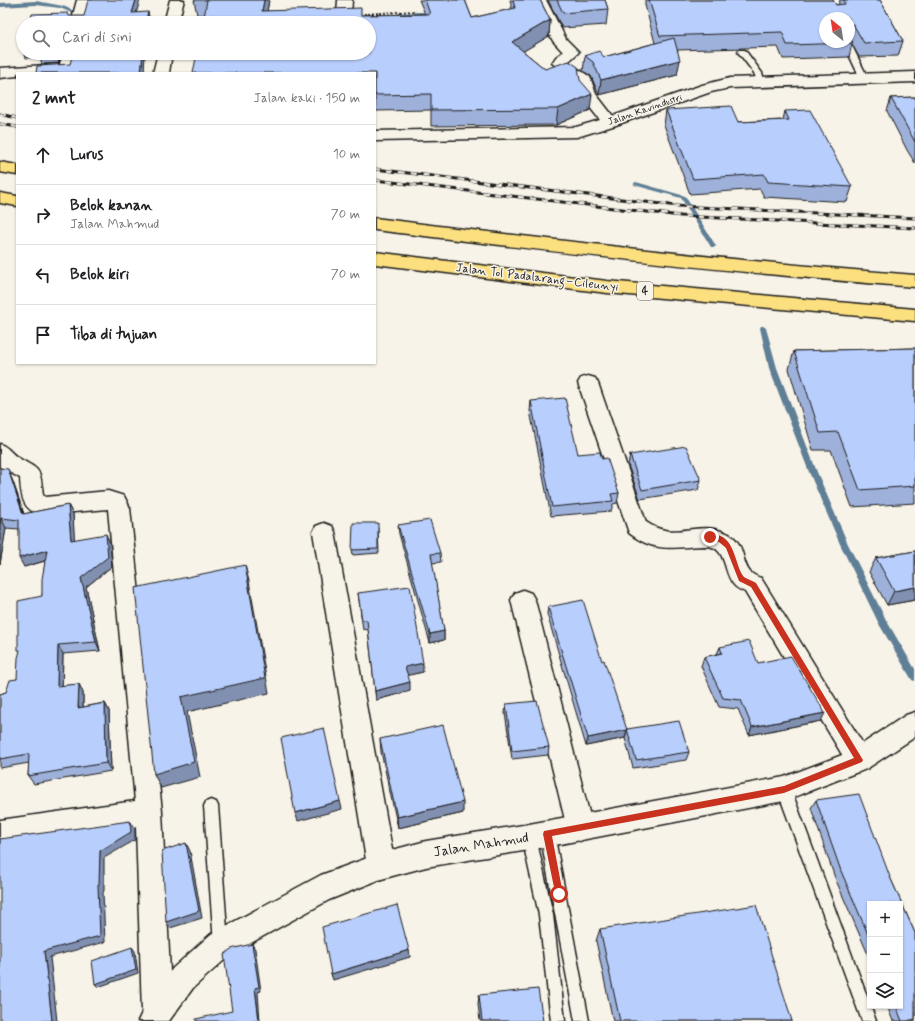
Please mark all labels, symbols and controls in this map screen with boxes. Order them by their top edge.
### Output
north arrow [819,12,855,48]
search box [16,16,376,60]
icon: search [30,27,52,49]
text: Cari di sini [62,28,132,48]
text: 2 mnt [32,87,76,109]
text: Jalan kaki · 150 m [254,90,360,107]
street label: Jalan Kavindustri [606,91,684,129]
icon: ahead [32,144,54,166]
text: Lurus [70,145,103,165]
text: 10 m [333,146,360,163]
text: Belok kanan [70,196,153,216]
icon: right [32,204,54,226]
text: 70 m [331,206,360,223]
text: Jalan Mahmud [70,216,159,233]
street label: Jalan Tol Padalarang–Cileunyi [455,260,620,297]
icon: left [32,264,54,286]
text: Belok kiri [70,265,129,285]
text: 70 m [331,266,360,283]
road number: 4 [637,282,653,300]
icon: arrive [32,324,54,346]
text: Tiba di tujuan [70,325,157,345]
route end [701,528,719,546]
street label: Jalan Mahmud [432,829,530,861]
route start [550,885,568,903]
map controls [867,901,903,1009]
button: + [867,901,903,937]
button: − [867,937,903,973]
button: layers [867,973,903,1009]

